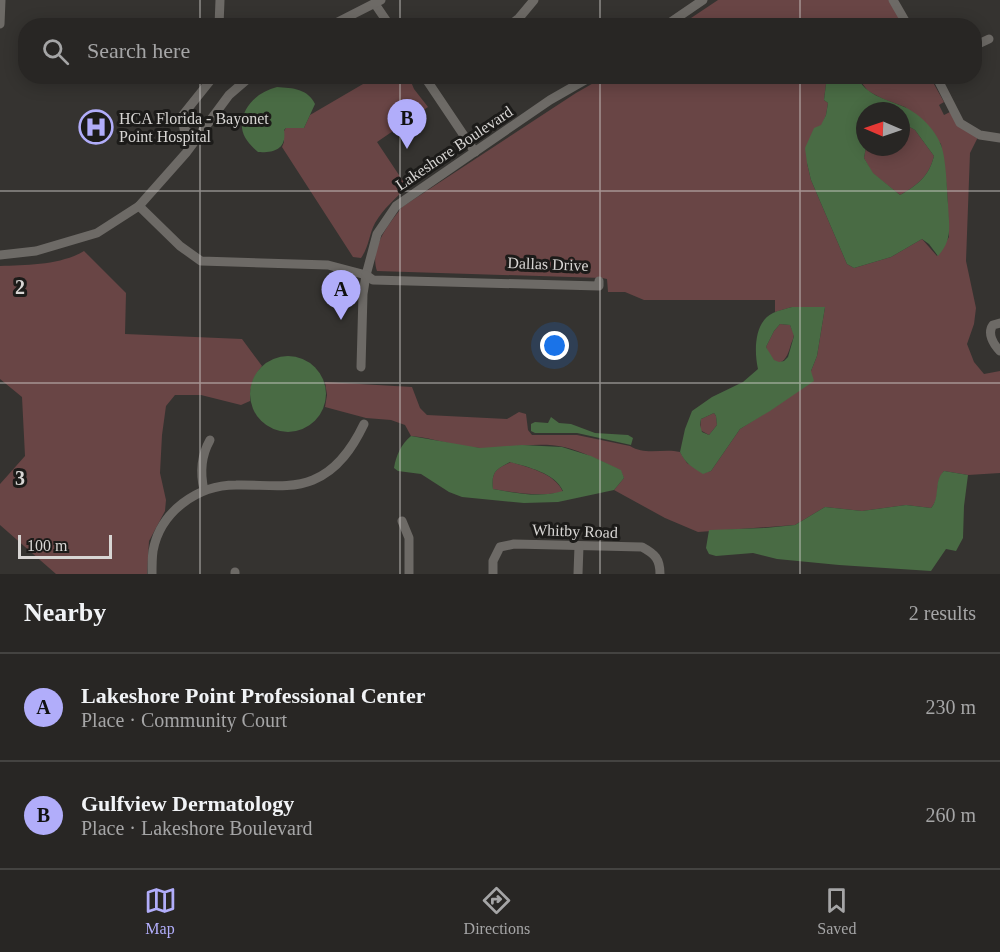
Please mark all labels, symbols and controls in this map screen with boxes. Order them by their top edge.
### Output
search box [18,18,982,84]
icon: search [39,35,72,68]
text: Search here [87,38,190,63]
pin: B [388,100,426,149]
street label: Lakeshore Boulevard [392,102,516,194]
north arrow [856,102,910,156]
hospital icon: HCA Florida - Bayonet Point Hospital [78,109,114,145]
place label: HCA Florida - Bayonet Point Hospital [119,110,269,146]
street label: Dallas Drive [507,254,589,274]
pin: A [322,270,360,320]
text: 2 [15,276,25,298]
your location [540,331,569,360]
text: 3 [15,467,25,489]
street label: Whitby Road [532,521,618,542]
scale bar [18,532,112,560]
text: 100 m [27,537,67,554]
text: Nearby [24,598,106,627]
text: 2 results [909,602,976,624]
text: Lakeshore Point Professional Center [81,683,425,708]
text: A [36,696,51,718]
text: 230 m [925,696,976,718]
text: Place · Community Court [81,709,287,731]
text: Gulfview Dermatology [81,791,294,816]
text: B [37,804,50,826]
text: 260 m [925,804,976,826]
text: Place · Lakeshore Boulevard [81,817,313,839]
tab: Map [144,884,177,938]
tab: Directions [464,884,530,938]
tab: Saved [817,884,856,938]

